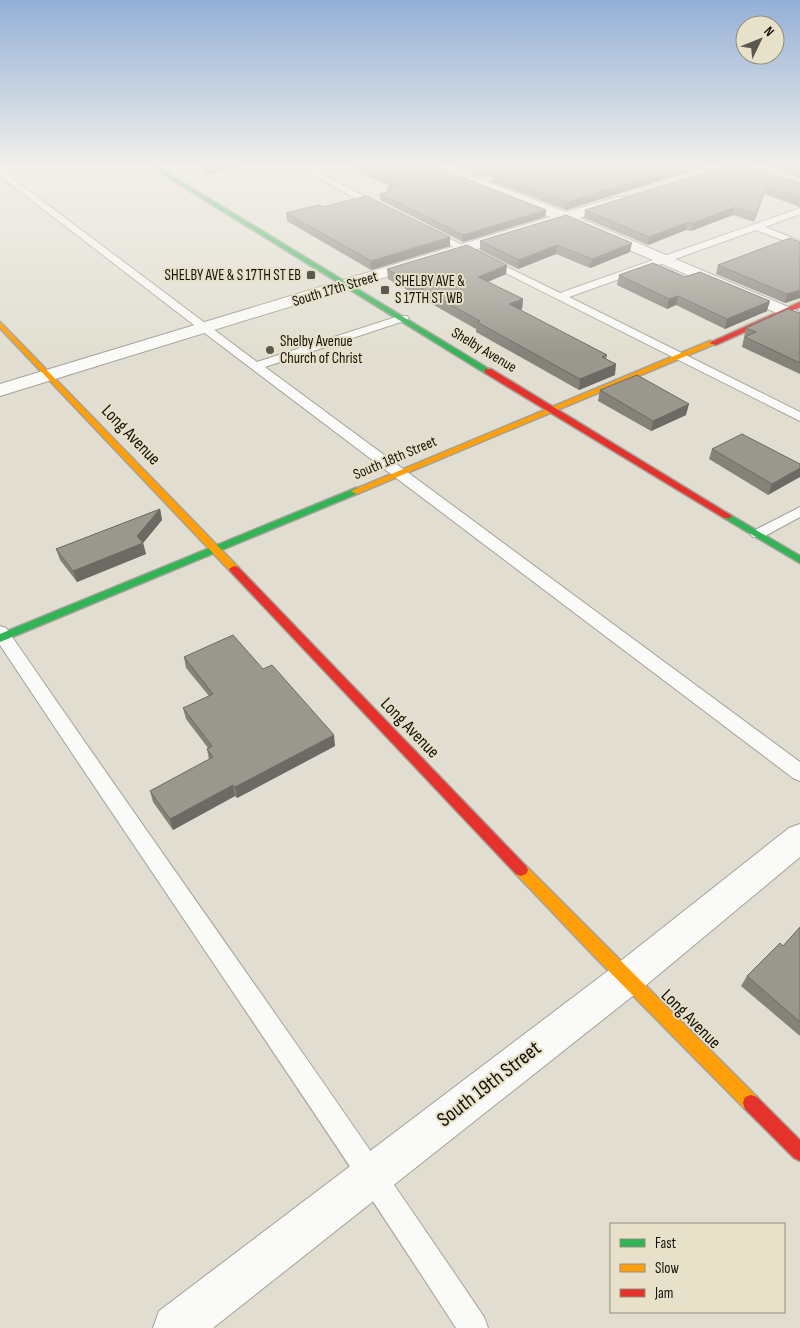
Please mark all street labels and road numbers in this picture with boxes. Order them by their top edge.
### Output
street label: South 17th Street [290,267,381,311]
street label: Shelby Avenue [448,323,520,377]
street label: Long Avenue [97,400,165,470]
street label: South 18th Street [350,432,440,484]
street label: Long Avenue [376,693,444,763]
street label: Long Avenue [657,985,725,1053]
street label: South 19th Street [432,1036,546,1132]

